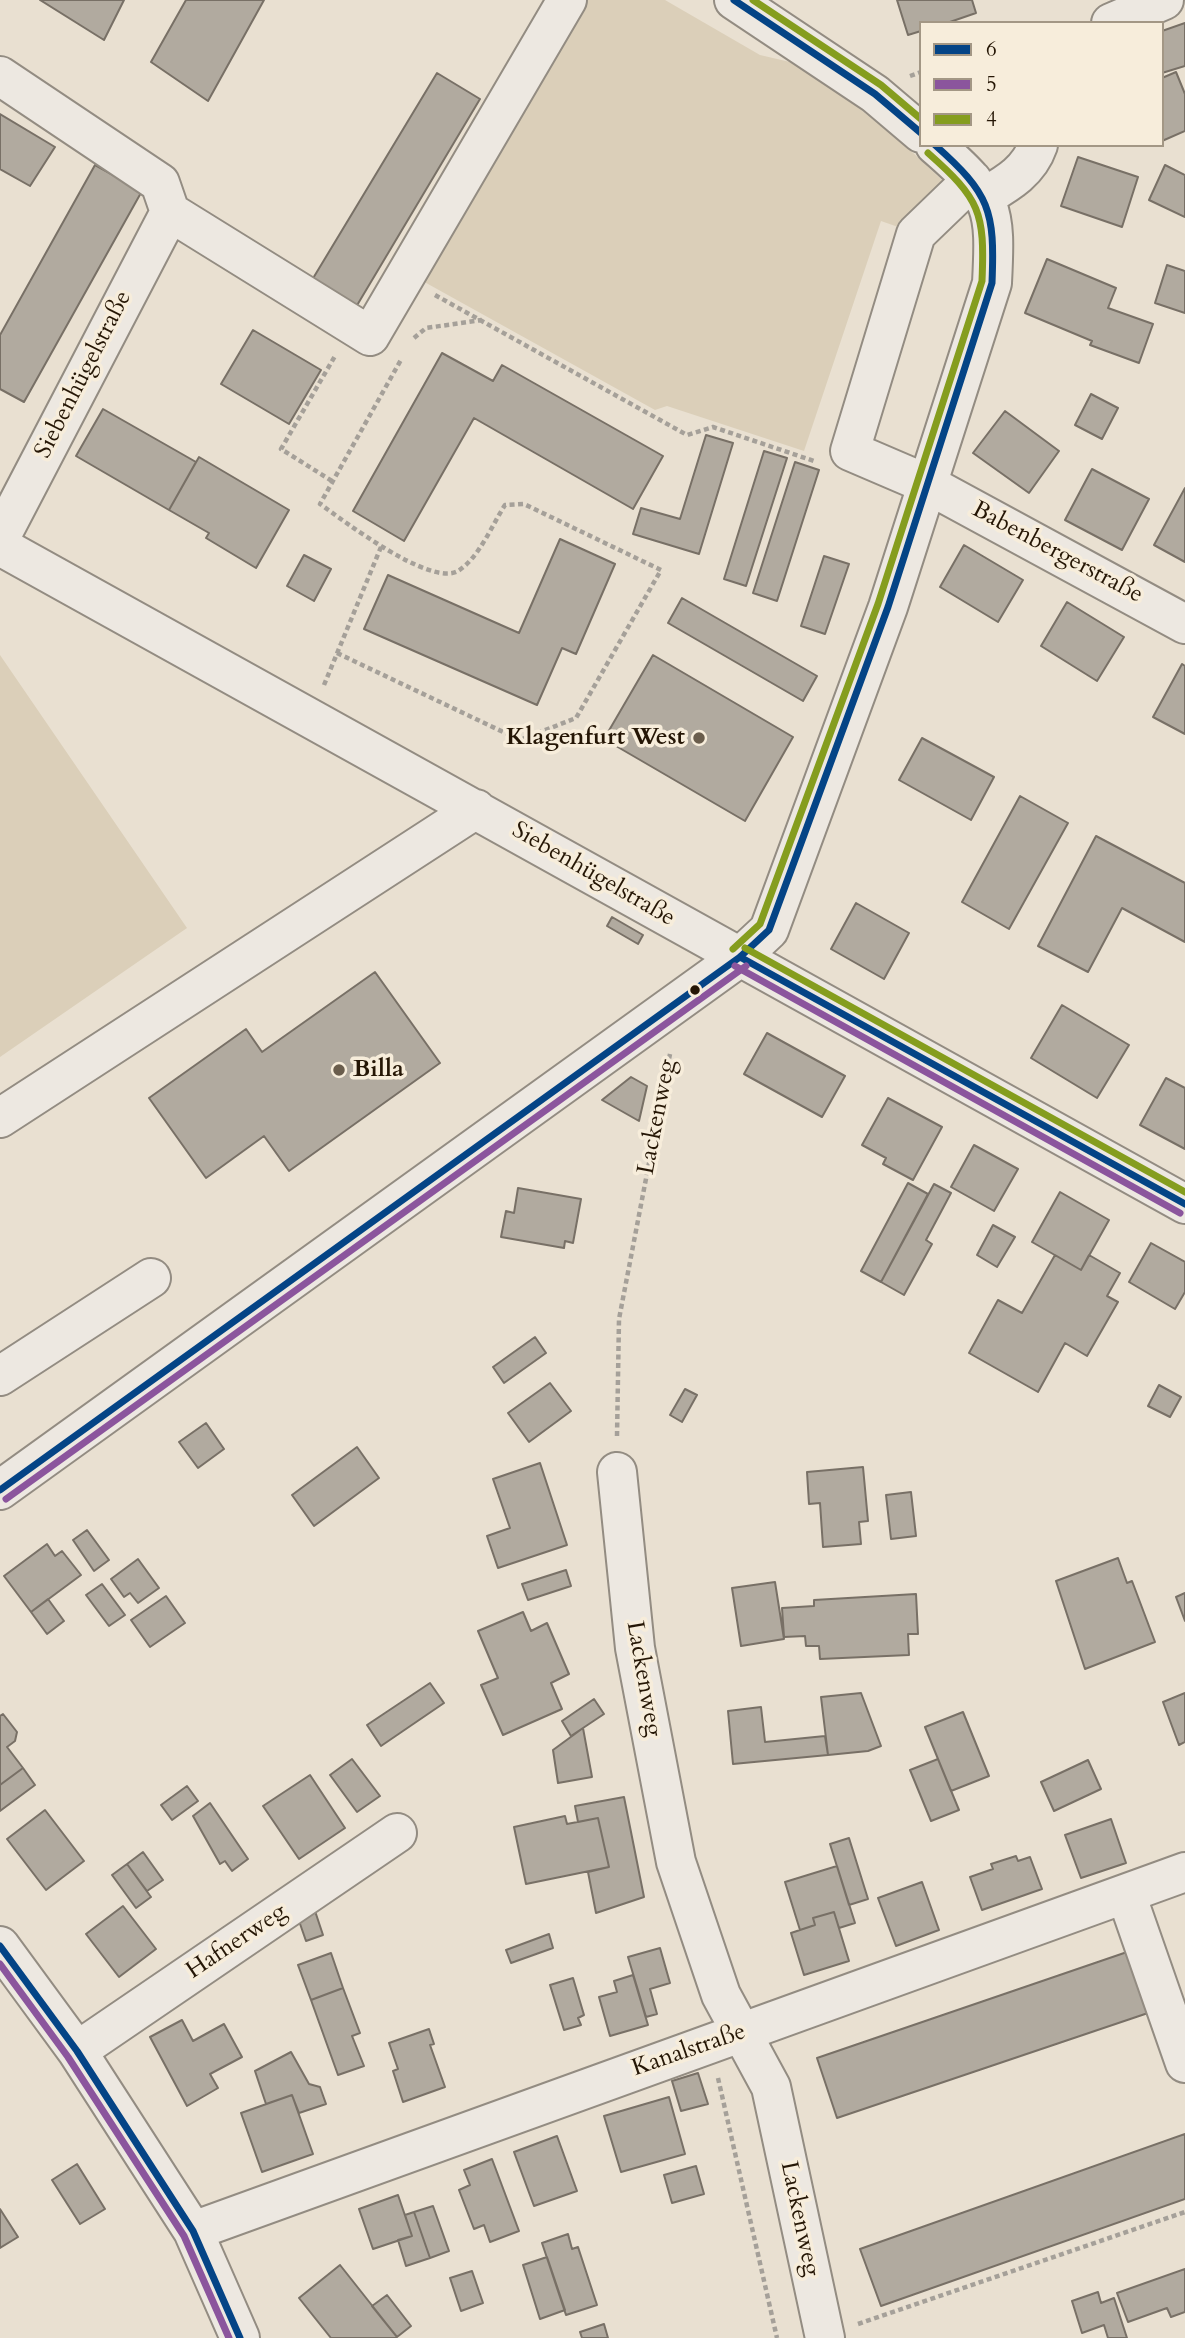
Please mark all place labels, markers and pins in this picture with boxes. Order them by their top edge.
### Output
place label: Klagenfurt West [506,724,685,752]
marker: Klagenfurt West [691,730,707,746]
unlabelled marker [688,983,702,997]
place label: Billa [353,1056,404,1084]
marker: Billa [331,1062,347,1078]

